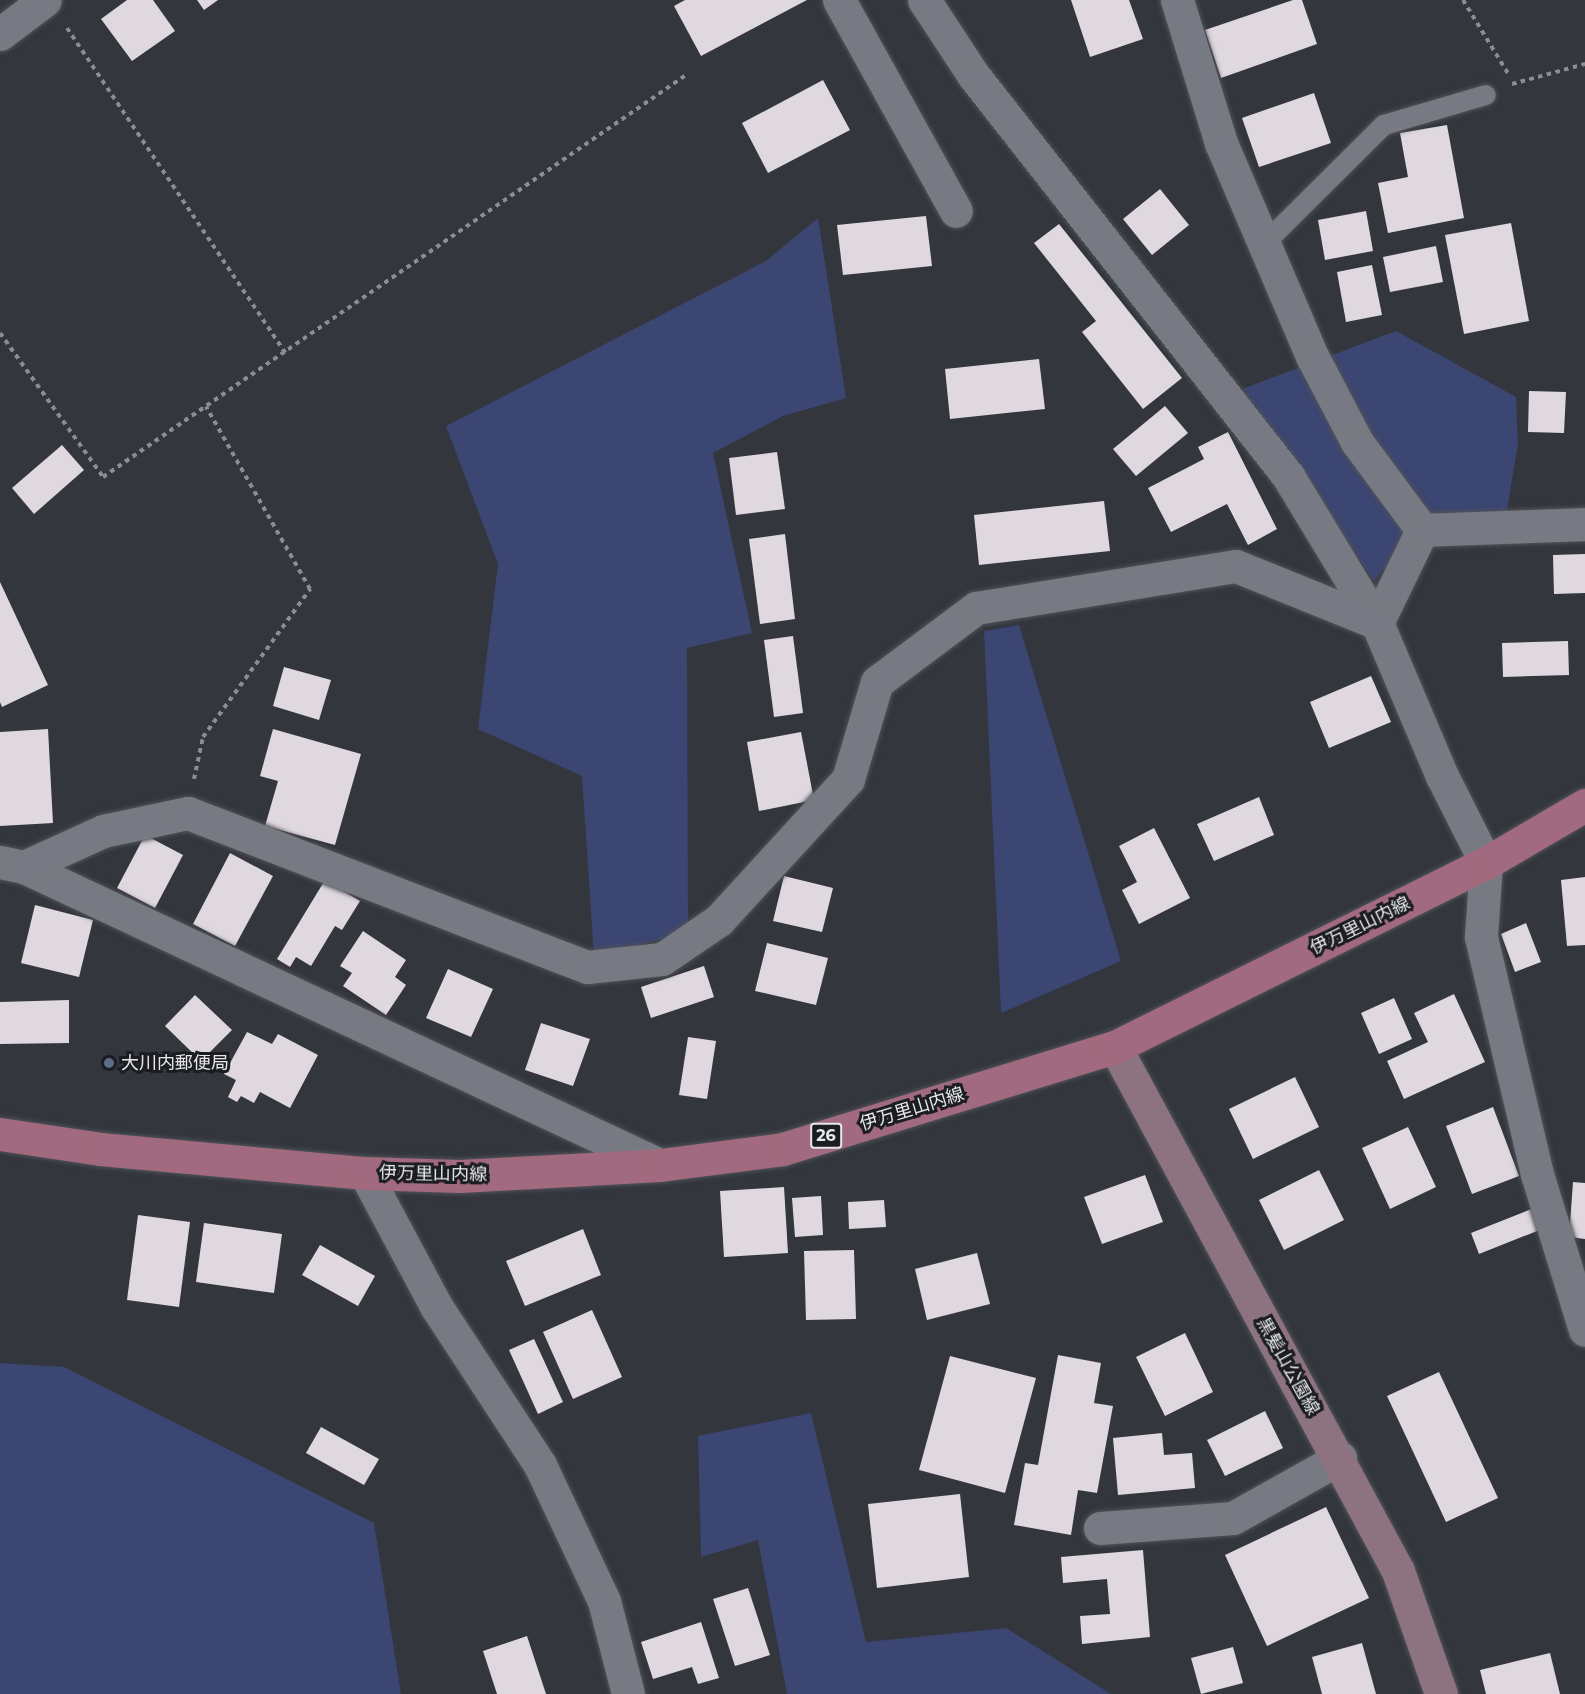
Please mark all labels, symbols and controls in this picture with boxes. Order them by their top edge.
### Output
street label: 伊万里山内線 [1307,893,1413,959]
place label: 大川内郵便局 [121,1052,229,1074]
marker: 大川内郵便局 [102,1056,116,1070]
street label: 伊万里山内線 [857,1083,967,1135]
road number: 26 [810,1123,842,1149]
street label: 伊万里山内線 [379,1162,487,1186]
street label: 黒髪山公園線 [1252,1314,1324,1418]

